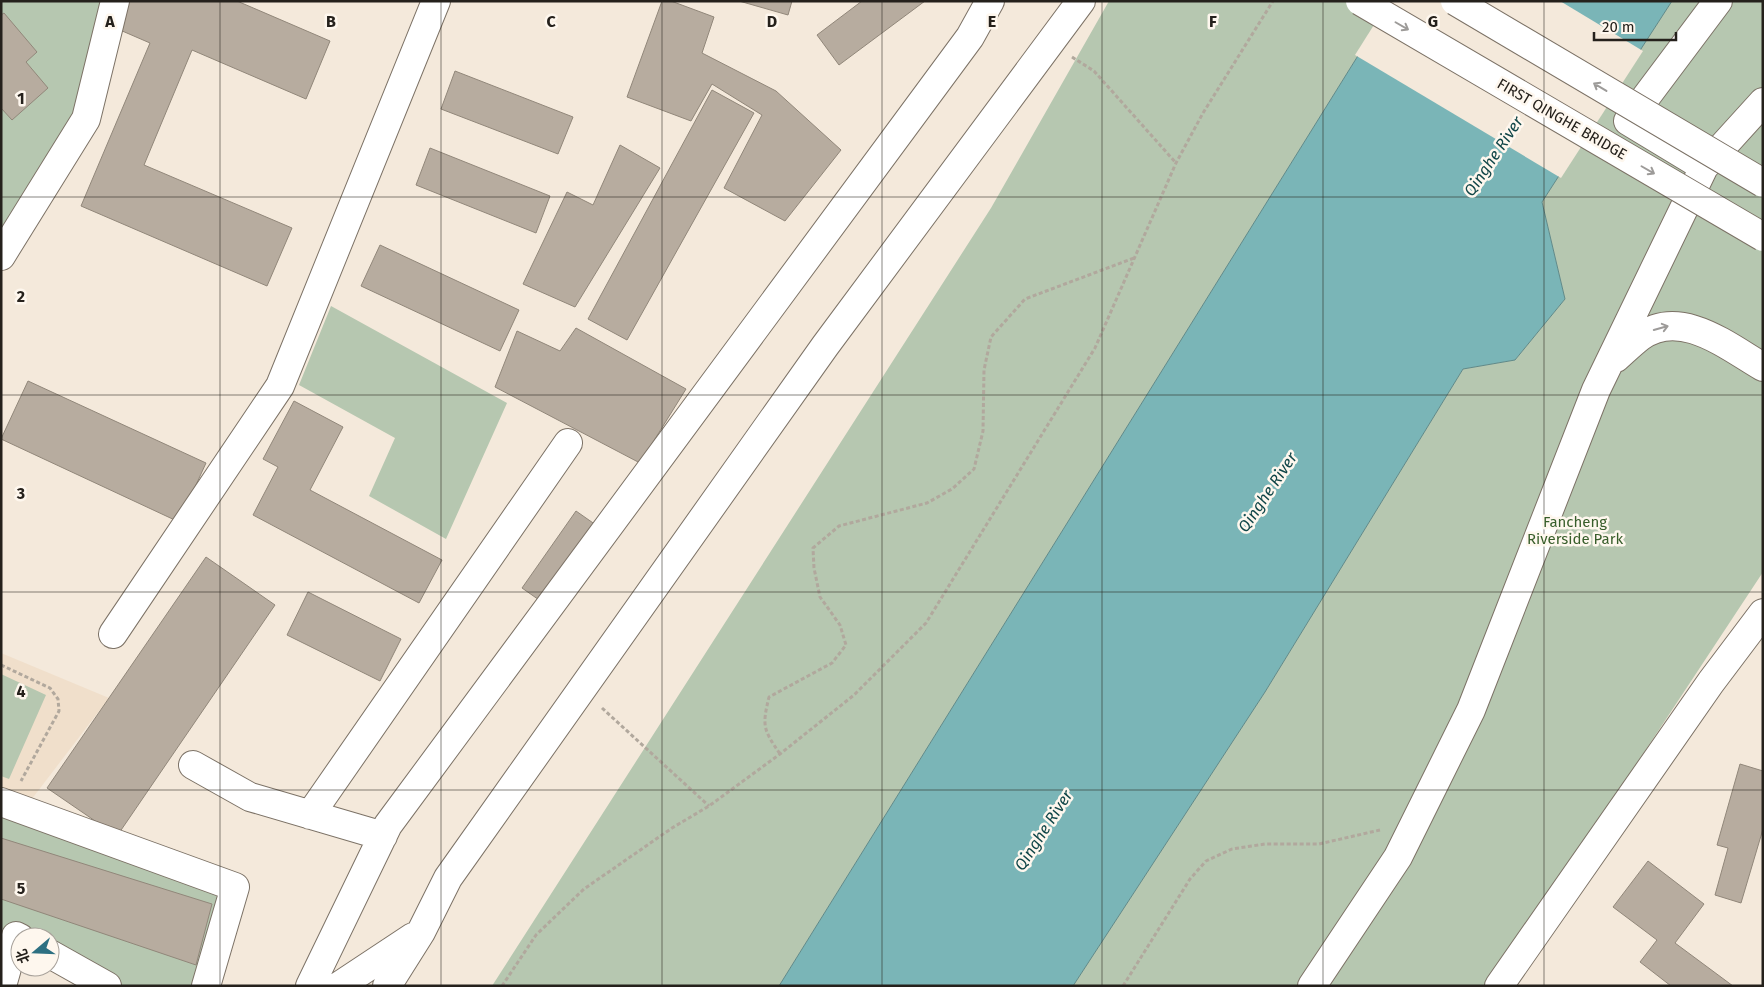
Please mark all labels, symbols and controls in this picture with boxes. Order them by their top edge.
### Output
scale bar [1594,10,1676,42]
text: A [104,12,115,31]
text: B [326,12,336,31]
text: C [546,12,556,31]
text: D [767,12,777,31]
text: E [988,12,996,31]
text: F [1209,12,1217,31]
text: G [1428,12,1438,31]
text: 20 m [1602,18,1635,36]
one-way arrow [1395,21,1409,31]
street label: FIRST QINGHE BRIDGE [1494,75,1630,163]
one-way arrow [1594,81,1608,91]
text: 1 [17,89,25,108]
water label: Qinghe River [1460,112,1527,200]
one-way arrow [1641,165,1656,175]
text: 2 [17,287,25,306]
one-way arrow [1653,323,1669,333]
water label: Qinghe River [1234,448,1301,536]
text: 3 [16,484,25,503]
park label: Fancheng Riverside Park [1527,513,1623,548]
text: 4 [16,682,26,701]
water label: Qinghe River [1010,786,1077,874]
text: 5 [17,879,26,898]
north arrow [10,927,60,977]
text: 北 [13,947,33,965]

